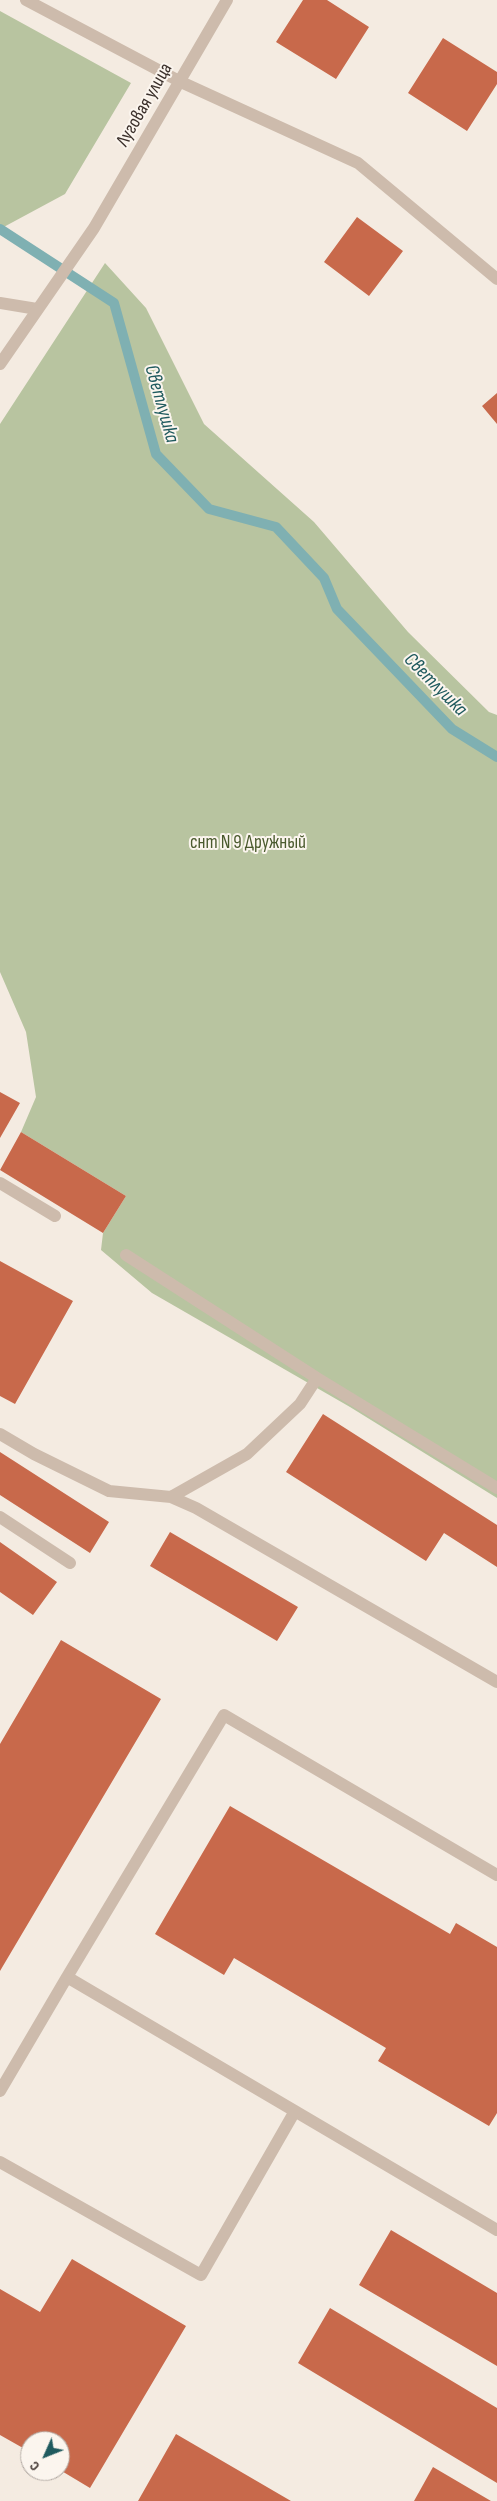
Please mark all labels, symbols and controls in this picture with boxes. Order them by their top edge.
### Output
street label: Луговая улица [112,59,178,151]
water label: Светлушка [138,362,184,446]
water label: Светлушка [398,648,472,722]
park label: снт N 9 Дружный [190,832,306,854]
north arrow [20,2431,70,2481]
text: С [26,2458,43,2475]

